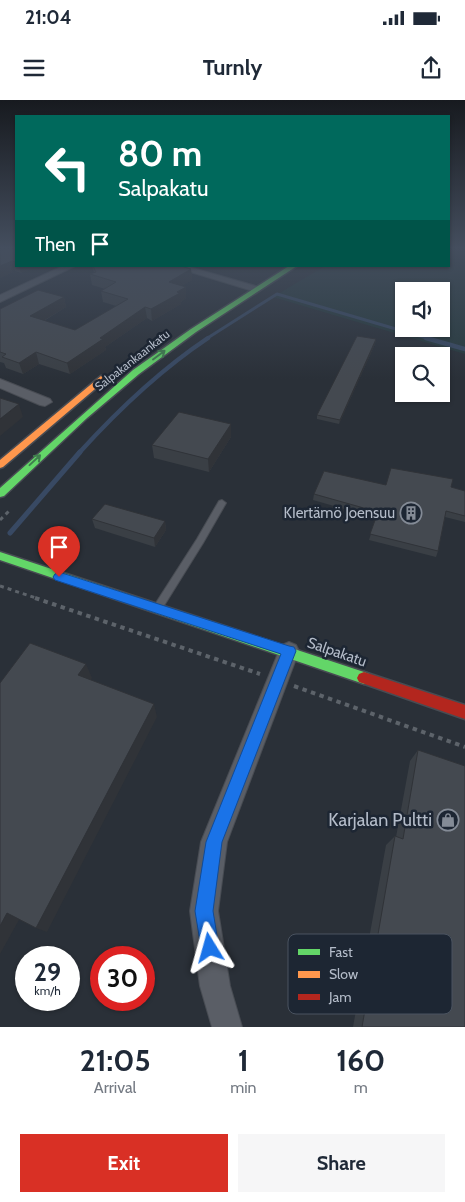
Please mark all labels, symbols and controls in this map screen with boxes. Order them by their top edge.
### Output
text: 21:04 [25,6,72,29]
icon: menu [20,54,48,82]
text: Turnly [203,54,262,81]
icon: share [417,54,445,82]
text: 80 m [118,132,202,175]
icon: left [35,135,100,200]
text: Salpakatu [118,175,208,202]
icon: arrive [86,230,114,258]
text: Then [35,233,76,256]
map controls [395,282,450,402]
button: sound [395,282,450,337]
street label: Salpakankaankatu [92,326,172,394]
button: search [395,347,450,402]
one-way arrow [152,350,165,361]
one-way arrow [29,454,42,466]
building icon: KIertämö Joensuu [399,501,423,525]
place label: KIertämö Joensuu [284,504,395,522]
pin [38,526,80,577]
icon: arrive [45,533,73,561]
street label: Salpakatu [305,633,369,671]
shop icon: Karjalan Pultti [436,808,460,832]
place label: Karjalan Pultti [328,809,432,831]
position arrow [183,921,235,973]
legend [288,934,452,1014]
text: Fast [329,943,353,961]
speed limit sign: 30 [90,946,155,1011]
text: 29 [34,957,61,987]
text: Slow [329,965,358,983]
text: km/h [34,983,61,998]
text: Jam [328,988,351,1006]
text: 21:05 [80,1042,151,1079]
text: 1 [238,1042,249,1079]
text: 160 [336,1042,385,1079]
text: Arrival [94,1078,136,1097]
text: min [230,1078,257,1097]
text: m [354,1078,368,1097]
button: Exit [20,1134,228,1192]
button: Share [238,1134,445,1192]

